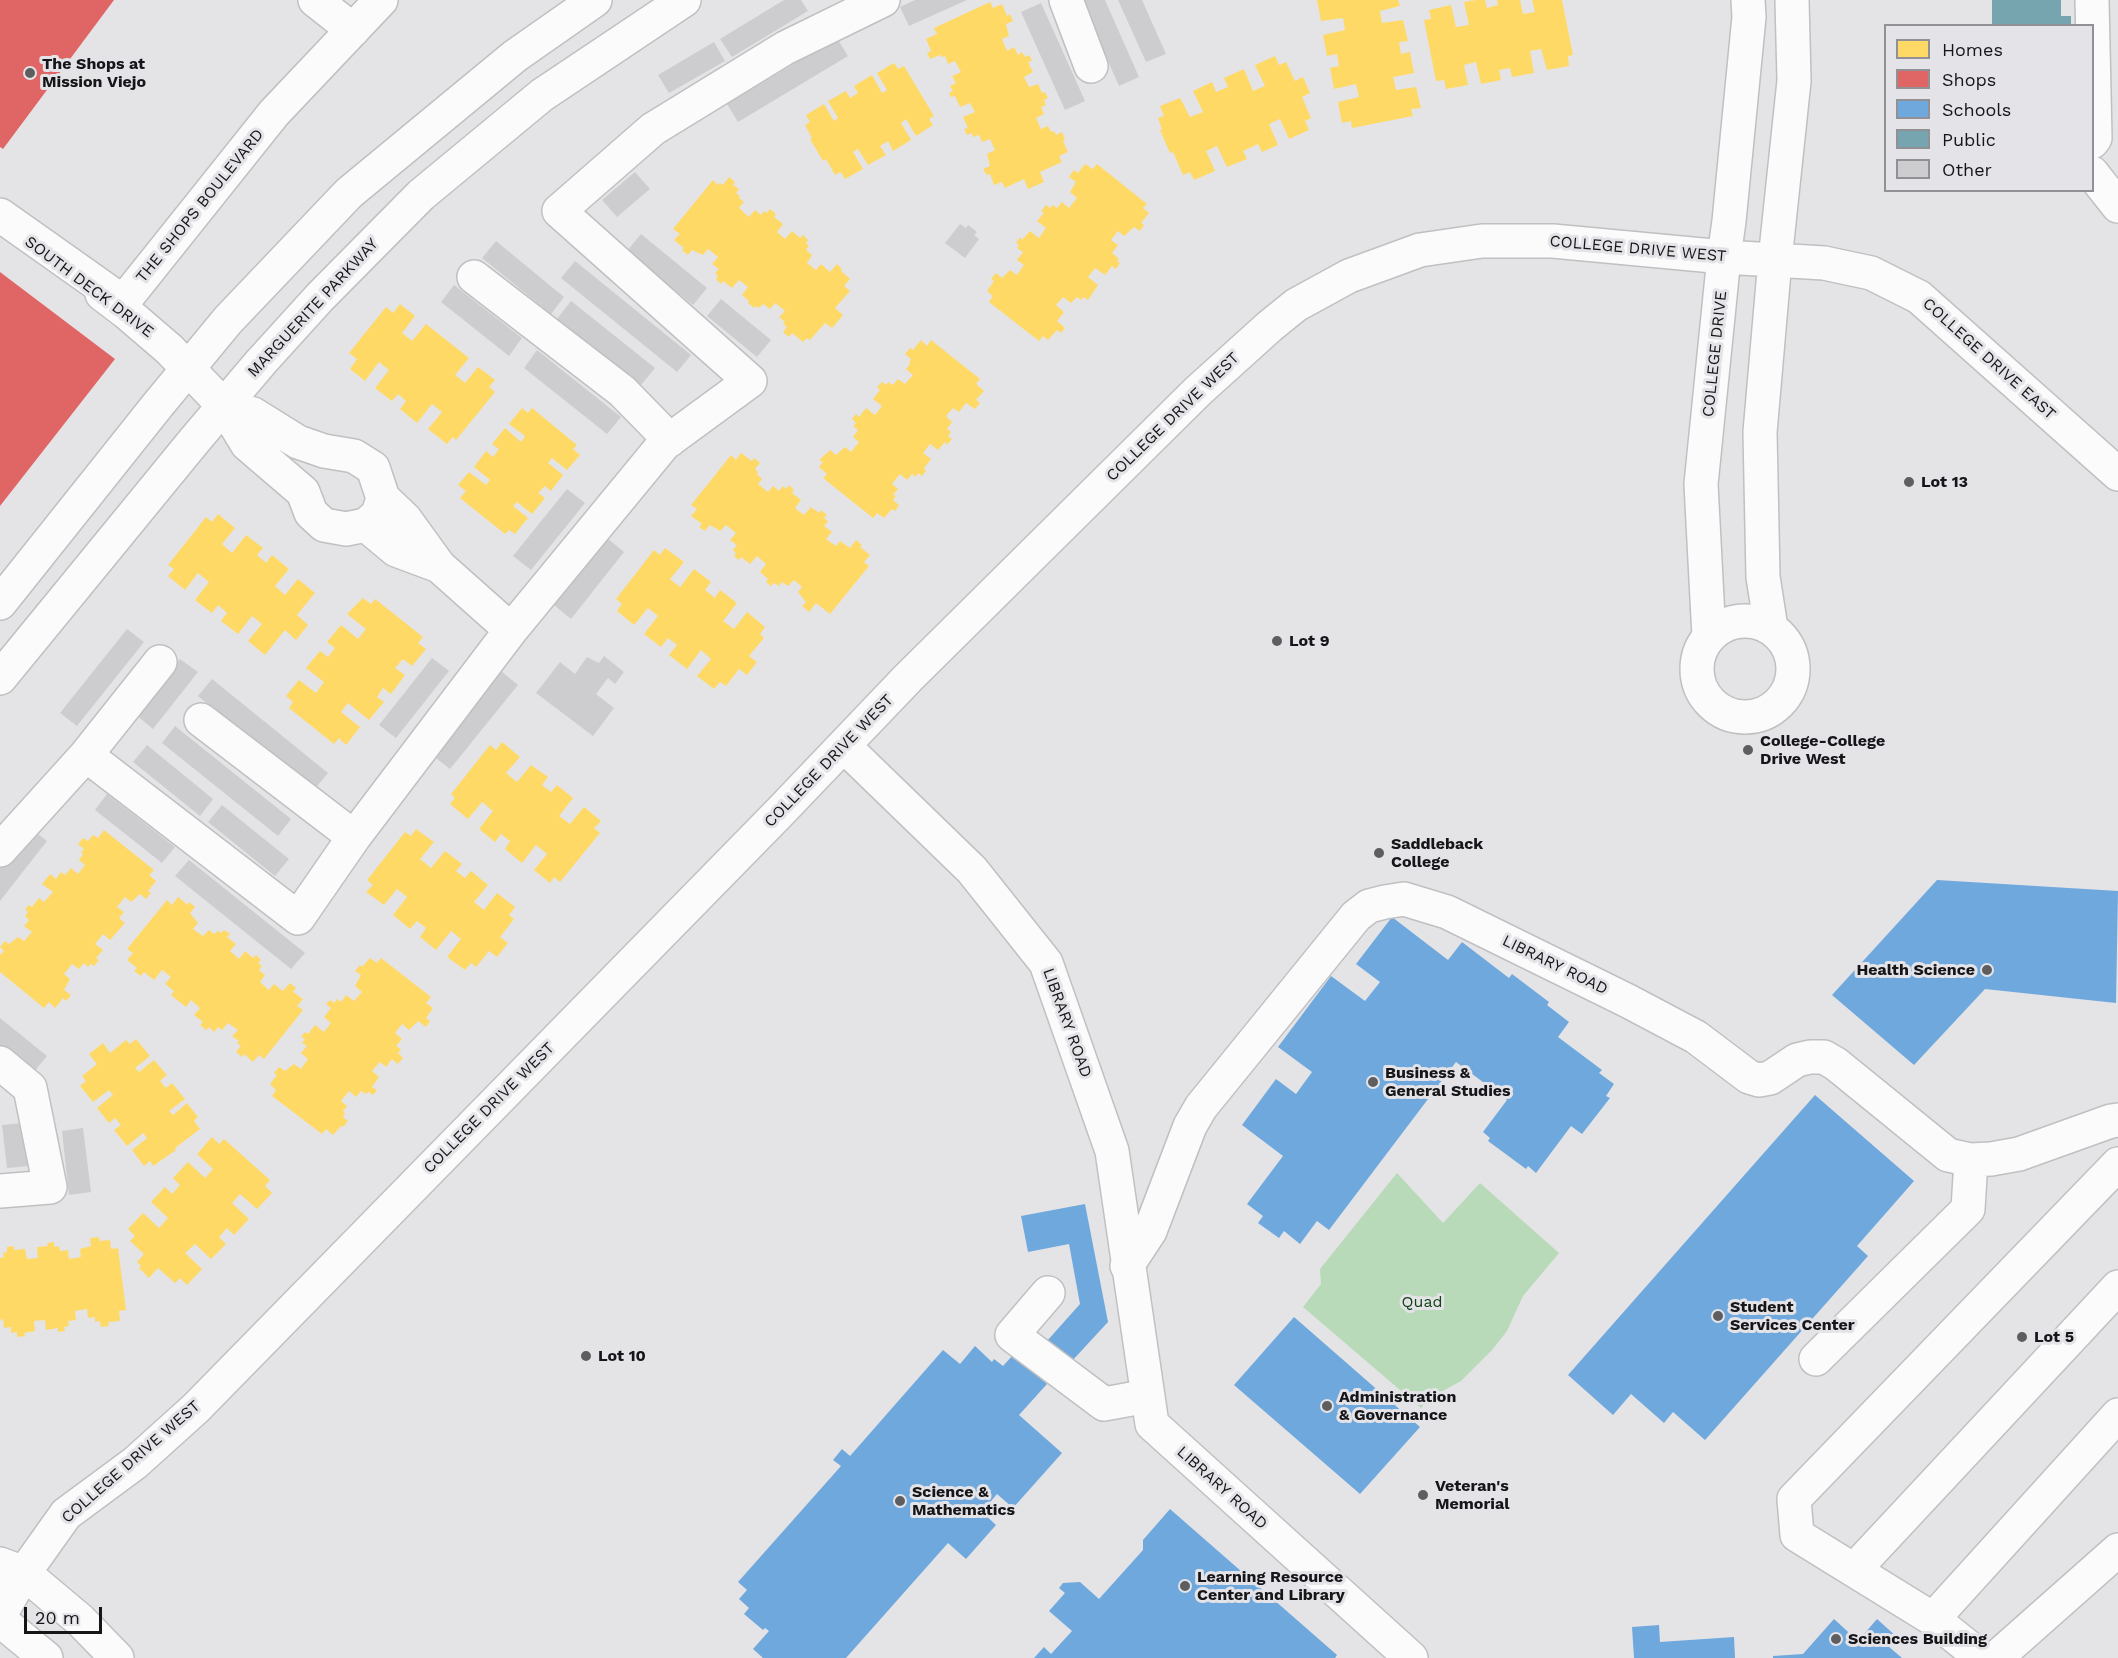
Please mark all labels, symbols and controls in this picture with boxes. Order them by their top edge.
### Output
legend [1884,24,2094,192]
text: Homes [1942,39,2003,60]
place label: The Shops at Mission Viejo [42,54,146,92]
marker: The Shops at Mission Viejo [23,66,37,80]
text: Shops [1942,69,1996,90]
text: Schools [1942,99,2011,120]
street label: THE SHOPS BOULEVARD [132,125,268,287]
text: Public [1942,129,1996,150]
text: Other [1942,159,1992,180]
street label: SOUTH DECK DRIVE [21,232,157,342]
street label: COLLEGE DRIVE WEST [1549,232,1727,266]
street label: MARGUERITE PARKWAY [244,235,382,381]
street label: COLLEGE DRIVE [1699,290,1731,418]
street label: COLLEGE DRIVE EAST [1919,294,2059,424]
street label: COLLEGE DRIVE WEST [1103,349,1243,485]
place label: Lot 13 [1921,472,1968,492]
marker: Lot 13 [1902,475,1916,489]
place label: Lot 9 [1289,631,1329,651]
marker: Lot 9 [1270,634,1284,648]
street label: COLLEGE DRIVE WEST [761,691,897,831]
place label: College-College Drive West [1760,731,1885,769]
marker: College-College Drive West [1741,743,1755,757]
place label: Saddleback College [1391,834,1483,872]
marker: Saddleback College [1372,846,1386,860]
street label: LIBRARY ROAD [1499,931,1611,999]
place label: Health Science [1856,960,1975,980]
marker: Health Science [1980,963,1994,977]
street label: LIBRARY ROAD [1038,966,1096,1080]
street label: COLLEGE DRIVE WEST [420,1039,558,1177]
place label: Business & General Studies [1385,1063,1511,1101]
marker: Business & General Studies [1366,1075,1380,1089]
park label: Quad [1402,1292,1442,1312]
place label: Student Services Center [1730,1297,1855,1335]
marker: Student Services Center [1711,1309,1725,1323]
place label: Lot 5 [2034,1327,2074,1347]
marker: Lot 5 [2015,1330,2029,1344]
place label: Lot 10 [598,1346,646,1366]
marker: Lot 10 [579,1349,593,1363]
place label: Administration & Governance [1339,1387,1456,1425]
street label: COLLEGE DRIVE WEST [58,1397,204,1527]
marker: Administration & Governance [1320,1399,1334,1413]
street label: LIBRARY ROAD [1173,1442,1271,1534]
place label: Veteran's Memorial [1435,1476,1509,1514]
place label: Science & Mathematics [912,1482,1015,1520]
marker: Veteran's Memorial [1416,1488,1430,1502]
marker: Science & Mathematics [893,1494,907,1508]
place label: Learning Resource Center and Library [1197,1567,1345,1605]
marker: Learning Resource Center and Library [1178,1579,1192,1593]
scale bar [27,1595,105,1633]
text: 20 m [35,1607,80,1628]
place label: Sciences Building [1848,1629,1987,1649]
marker: Sciences Building [1829,1632,1843,1646]

